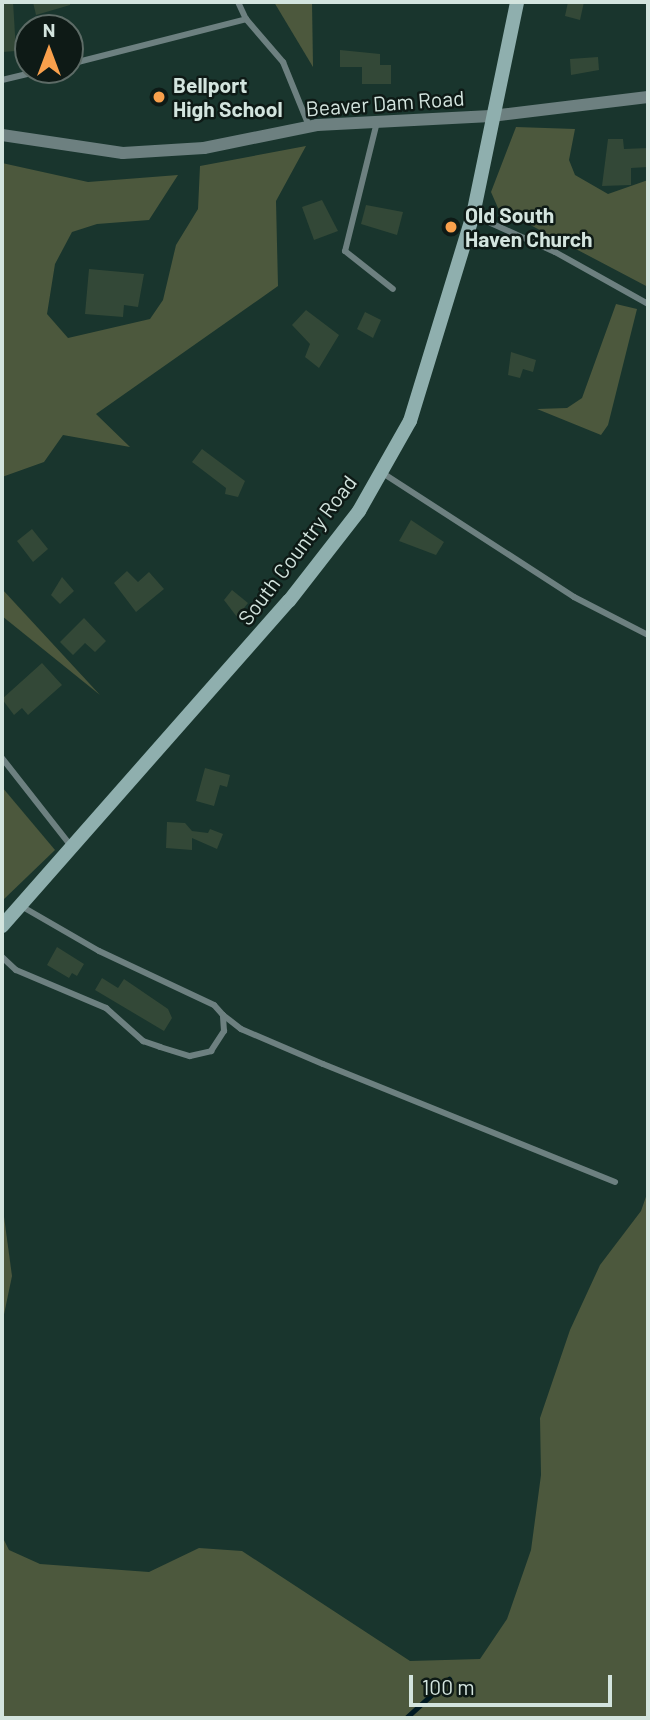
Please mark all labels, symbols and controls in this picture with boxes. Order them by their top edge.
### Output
north arrow [14,14,84,84]
text: N [43,18,55,41]
place label: Bellport High School [173,72,283,122]
street label: Beaver Dam Road [305,85,465,121]
marker: Bellport High School [151,89,167,105]
place label: Old South Haven Church [465,202,593,252]
marker: Old South Haven Church [443,219,459,235]
street label: South Country Road [232,470,362,630]
scale bar [412,1660,615,1704]
text: 100 m [422,1674,475,1699]

